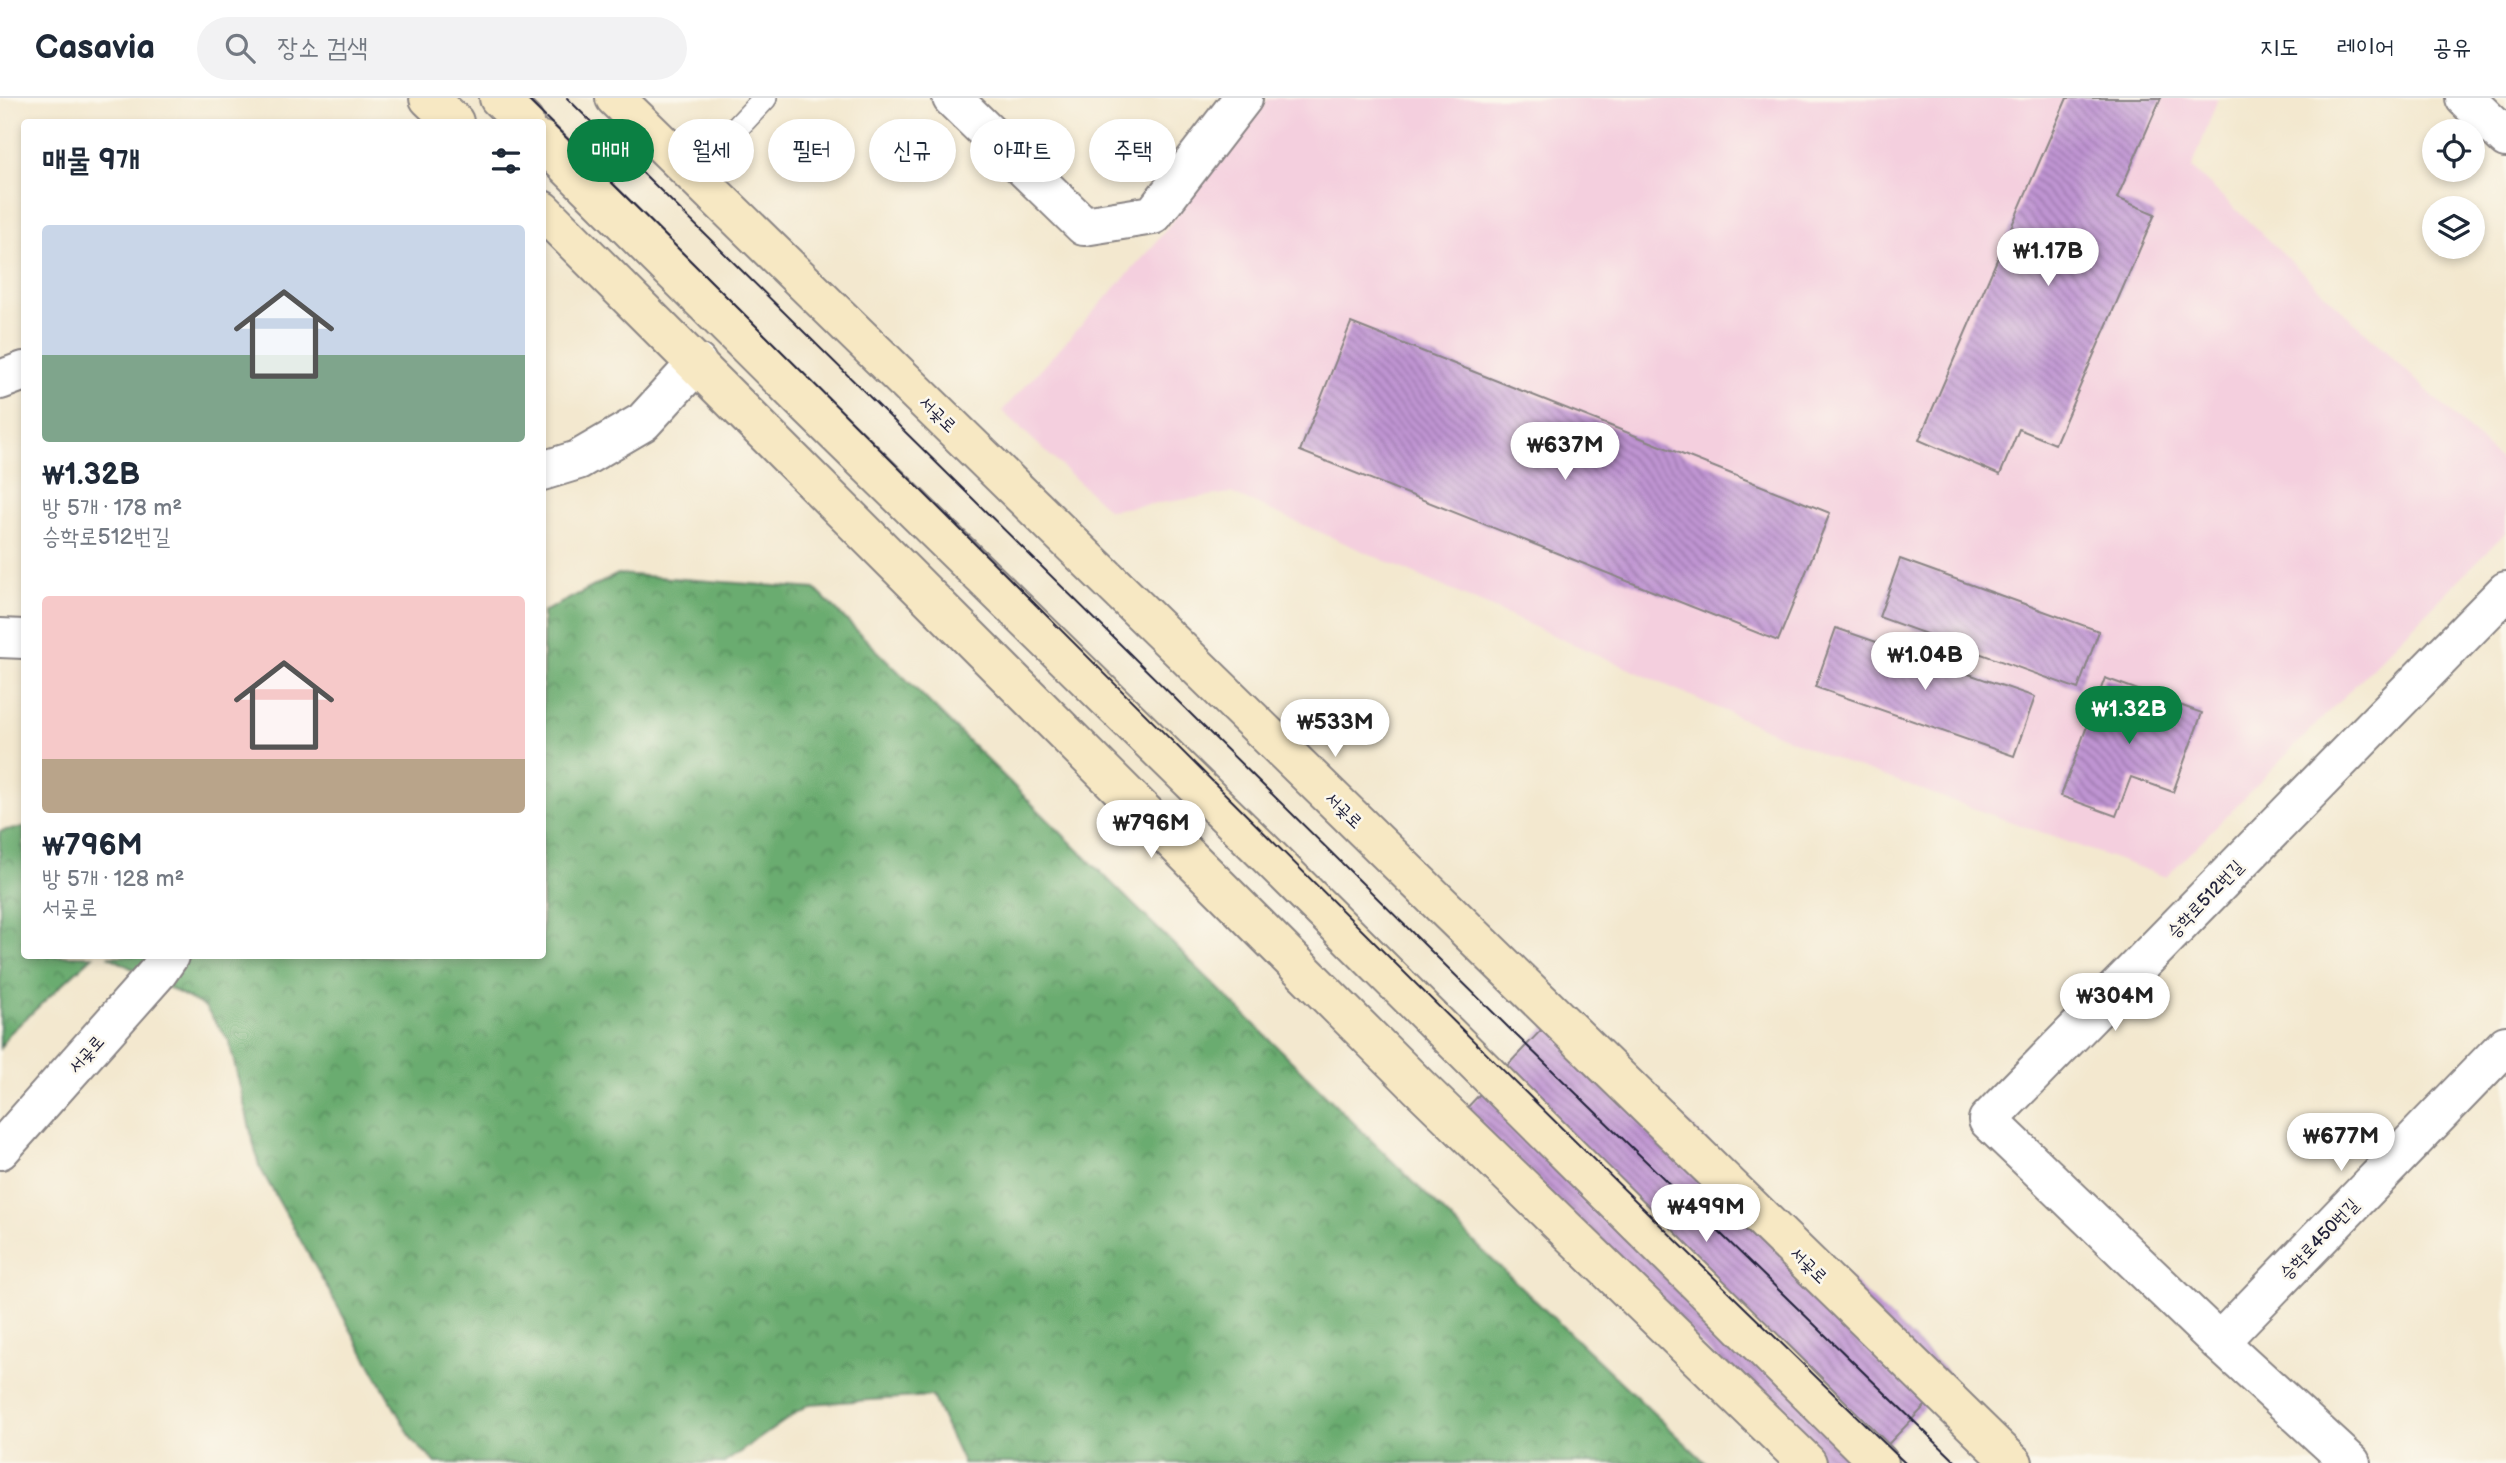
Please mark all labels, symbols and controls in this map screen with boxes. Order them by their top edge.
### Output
search box [197,17,687,80]
text: Casavia [35,28,155,68]
icon: search [221,29,259,67]
text: 장소 검색 [277,33,368,64]
text: 지도 [2260,33,2298,62]
text: 레이어 [2336,33,2394,62]
text: 공유 [2432,33,2471,62]
chip: 매매 [567,119,654,182]
chip: 월세 [668,119,754,182]
chip: 필터 [768,119,855,182]
chip: 신규 [869,119,956,182]
chip: 아파트 [970,119,1075,182]
chip: 주택 [1089,119,1176,182]
map controls [2422,119,2485,259]
button: locate [2422,119,2485,182]
icon: filters [487,142,525,180]
text: 매물 9개 [42,143,140,179]
button: layers [2422,196,2485,259]
pin: ₩1.17B [1991,228,2105,288]
text: ₩1.17B [2013,237,2083,265]
icon: home [221,271,347,397]
street label: 서곶로 [915,392,961,437]
pin: ₩637M [1516,422,1614,482]
text: ₩637M [1526,431,1604,459]
text: ₩1.32B [42,457,140,493]
text: 방 5개 · 178 m² [42,494,182,522]
text: 승학로512번길 [42,523,170,551]
pin: ₩1.04B [1868,632,1982,692]
text: ₩1.04B [1887,641,1963,669]
icon: home [221,642,347,768]
pin: ₩1.32B [2072,686,2186,746]
text: ₩1.32B [2091,695,2167,723]
pin: ₩533M [1286,700,1384,759]
text: ₩533M [1296,708,1374,736]
street label: 서곶로 [1321,788,1367,833]
pin: ₩796M [1102,800,1200,860]
text: ₩796M [1112,809,1190,837]
text: ₩796M [42,828,143,864]
street label: 승학로512번길 [2163,856,2248,943]
text: 방 5개 · 128 m² [42,865,184,893]
text: 서곶로 [42,894,98,922]
pin: ₩304M [2066,974,2164,1033]
text: ₩304M [2076,982,2154,1010]
street label: 서곶로 [64,1031,109,1078]
pin: ₩677M [2292,1114,2390,1173]
text: ₩677M [2303,1122,2379,1150]
pin: ₩499M [1657,1184,1755,1244]
text: ₩499M [1667,1193,1745,1221]
street label: 승학로450번길 [2276,1194,2363,1284]
street label: 서곶로 [1786,1243,1832,1288]

